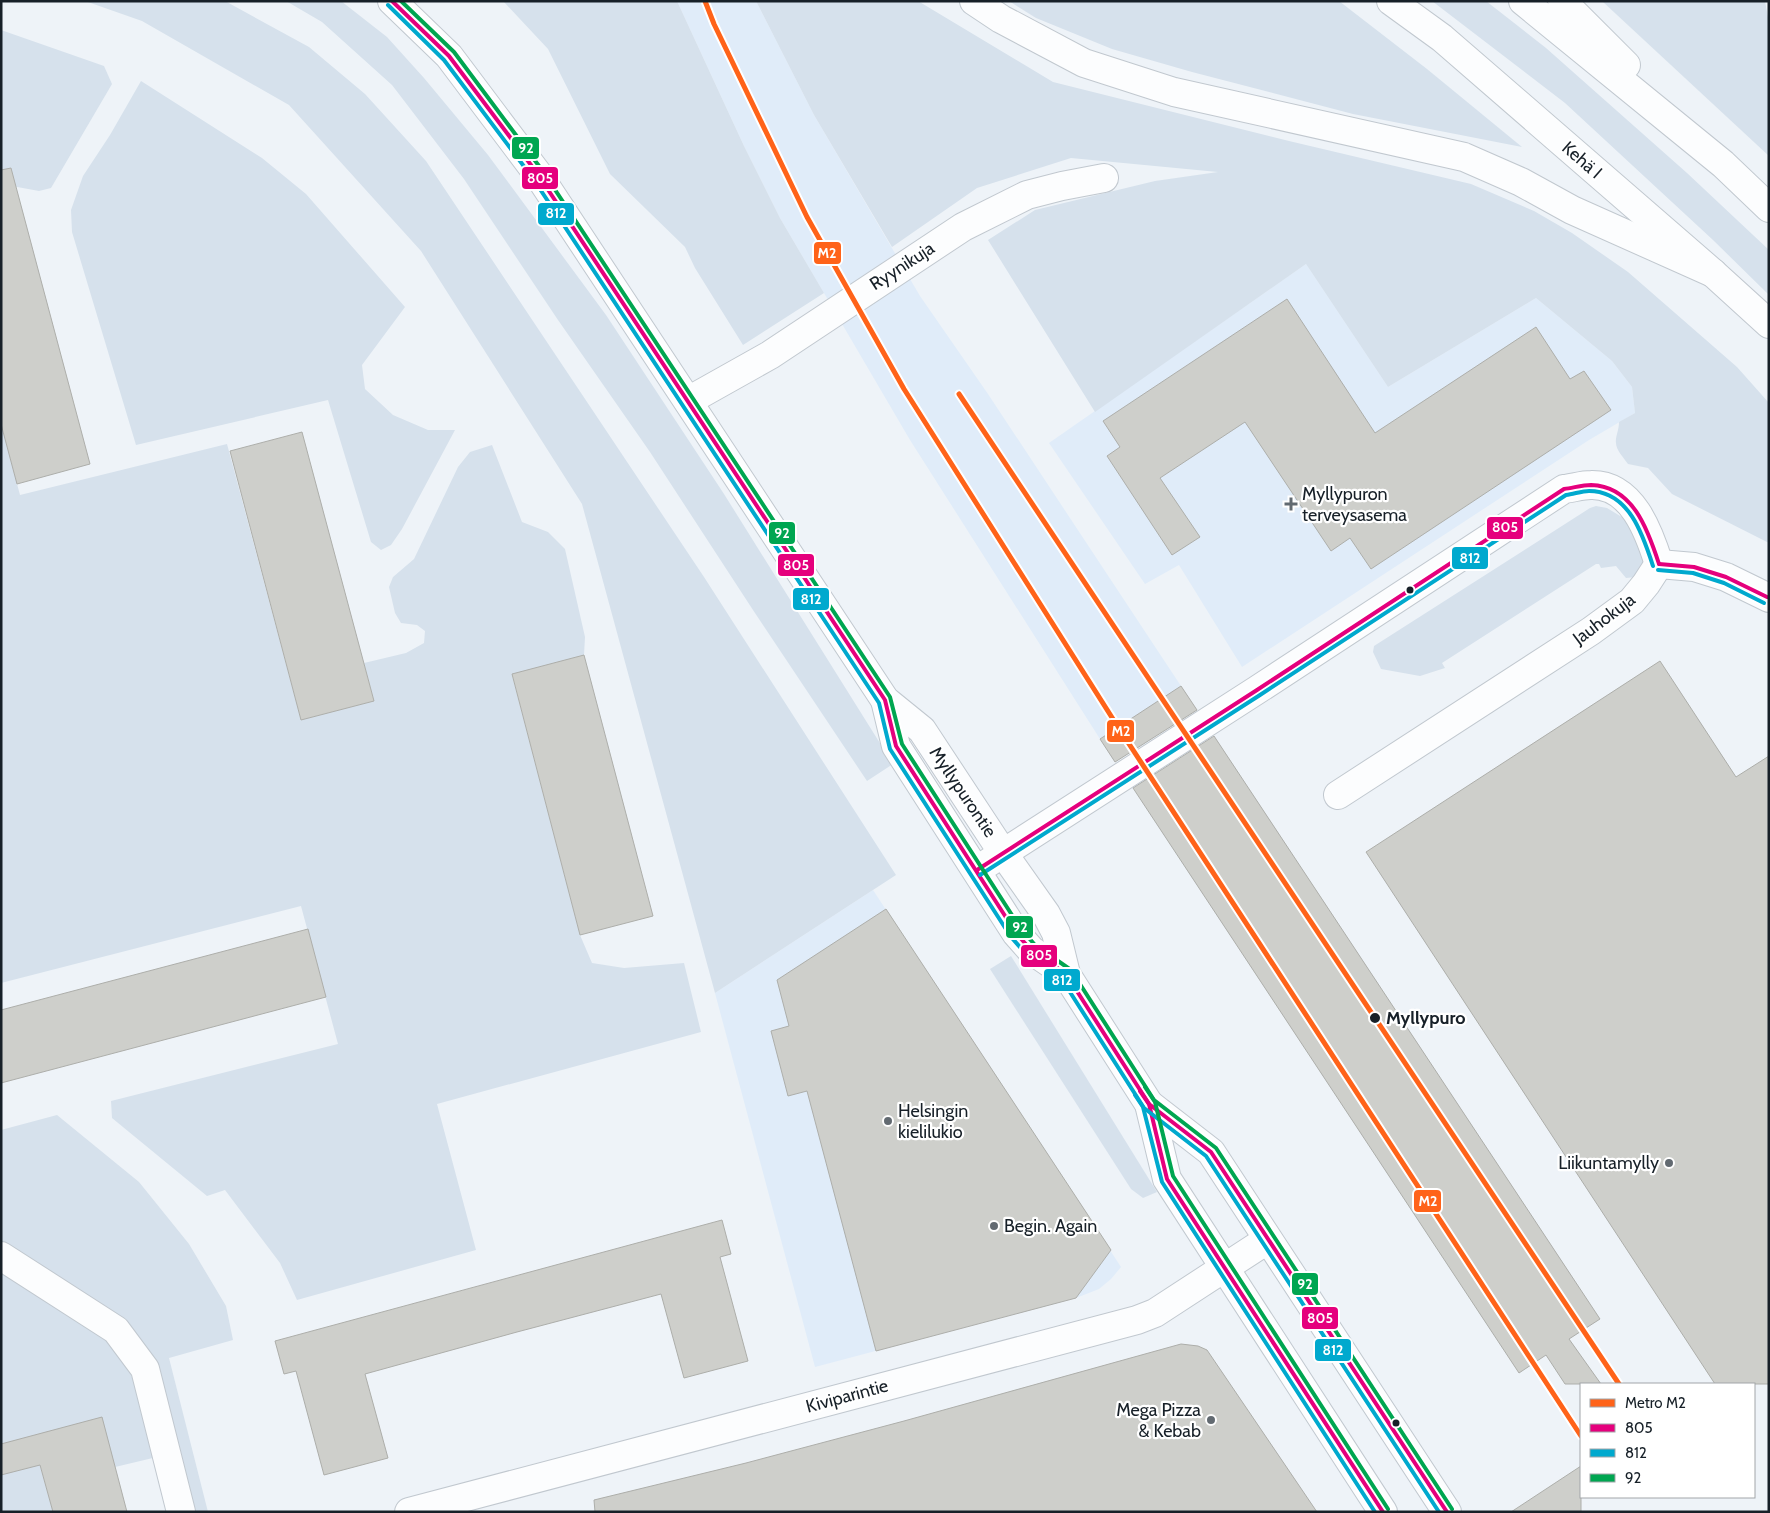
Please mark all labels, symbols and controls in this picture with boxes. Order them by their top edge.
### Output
line badge: 92 [511,136,540,160]
street label: Kehä I [1557,137,1607,183]
text: 92 [518,139,534,157]
line badge: 805 [521,166,559,190]
text: 805 [527,169,553,187]
line badge: 812 [537,202,575,226]
text: 812 [545,204,567,222]
street label: Ryynikuja [866,237,939,295]
line badge: M2 [813,241,842,265]
text: M2 [817,244,837,262]
place label: Myllypuron terveysasema [1302,483,1407,526]
marker: Myllypuron terveysasema [1284,497,1298,511]
line badge: 805 [1486,516,1524,540]
text: 805 [1492,518,1518,536]
line badge: 92 [768,521,796,545]
text: 92 [774,524,790,542]
line badge: 812 [1451,546,1489,570]
text: 812 [1459,549,1481,567]
line badge: 805 [777,553,815,577]
text: 805 [783,556,809,574]
unlabelled marker [1405,585,1415,595]
line badge: 812 [792,587,830,611]
street label: Jauhokuja [1568,588,1640,650]
text: 812 [800,590,822,608]
line badge: M2 [1106,719,1135,743]
text: M2 [1111,722,1131,740]
street label: Myllypurontie [925,742,1001,842]
line badge: 92 [1005,915,1034,939]
text: 92 [1012,918,1028,936]
line badge: 805 [1020,944,1058,968]
text: 805 [1026,946,1052,964]
line badge: 812 [1043,968,1081,992]
text: 812 [1051,971,1073,989]
place label: Myllypuro [1386,1007,1466,1029]
marker: Myllypuro [1368,1011,1382,1025]
place label: Helsingin kielilukio [898,1100,968,1143]
marker: Helsingin kielilukio [882,1115,894,1127]
place label: Liikuntamylly [1558,1152,1659,1174]
marker: Liikuntamylly [1663,1157,1675,1169]
line badge: M2 [1413,1189,1442,1213]
text: M2 [1418,1192,1438,1210]
place label: Begin. Again [1004,1215,1097,1237]
marker: Begin. Again [988,1220,1000,1232]
line badge: 92 [1291,1272,1319,1296]
text: 92 [1297,1275,1313,1293]
line badge: 805 [1301,1306,1339,1330]
text: 805 [1307,1309,1333,1327]
line badge: 812 [1314,1338,1352,1362]
text: 812 [1322,1341,1344,1359]
street label: Kiviparintie [803,1374,891,1418]
legend [1580,1383,1755,1498]
text: Metro M2 [1625,1394,1686,1412]
place label: Mega Pizza & Kebab [1116,1399,1201,1442]
marker: Mega Pizza & Kebab [1205,1414,1217,1426]
unlabelled marker [1391,1418,1401,1428]
text: 805 [1625,1419,1653,1437]
text: 812 [1625,1444,1647,1462]
text: 92 [1625,1469,1642,1487]

